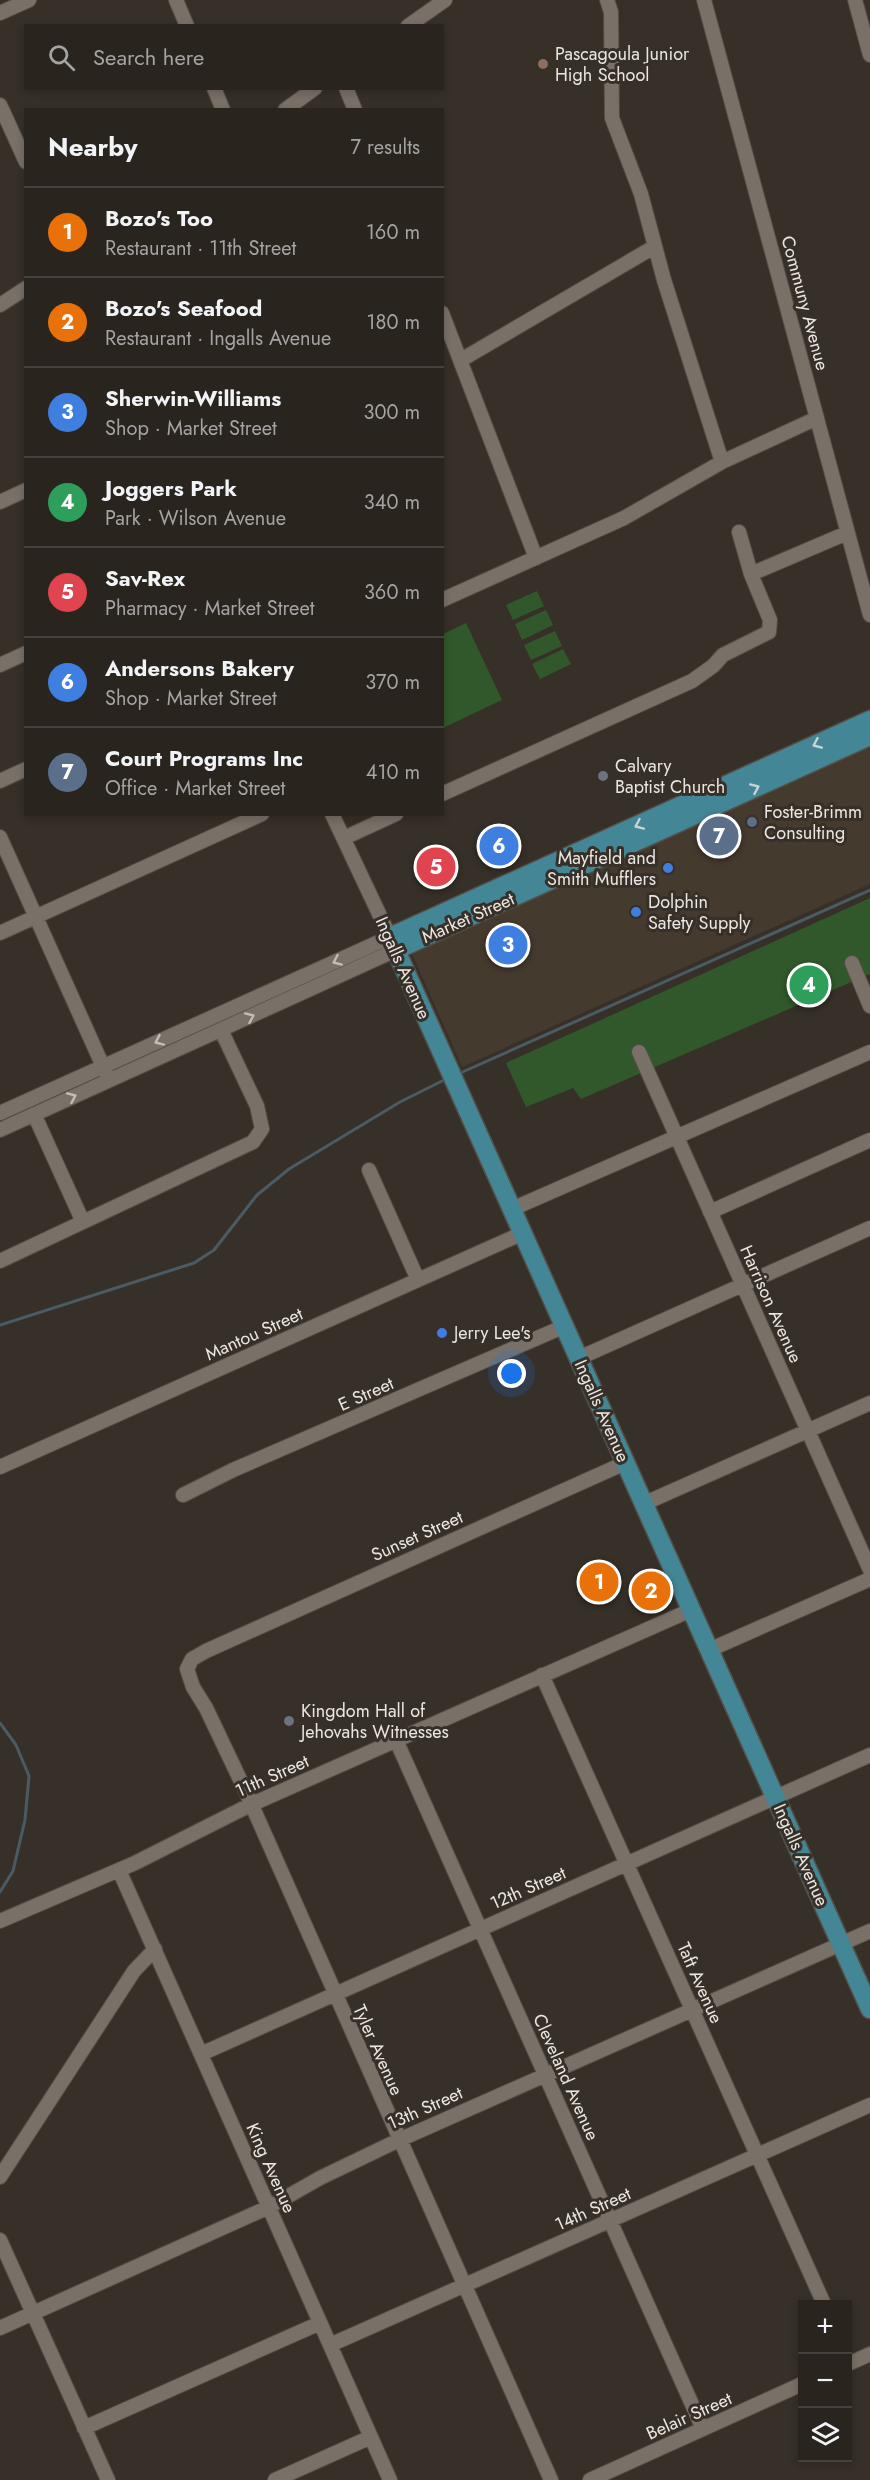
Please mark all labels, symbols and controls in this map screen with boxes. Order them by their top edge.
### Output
search box [24,24,444,90]
icon: search [45,41,78,74]
text: Search here [93,41,204,73]
place label: Pascagoula Junior High School [555,41,690,88]
marker: Pascagoula Junior High School [536,57,550,71]
text: Nearby [48,128,137,166]
text: 7 results [351,133,420,162]
text: Bozo's Too [105,202,213,234]
text: 1 [62,218,73,247]
text: 160 m [366,218,420,247]
street label: Communy Avenue [775,233,835,373]
text: Restaurant · 11th Street [105,234,296,263]
text: Bozo's Seafood [105,292,262,324]
text: 2 [61,308,74,337]
text: 180 m [366,308,420,337]
text: Restaurant · Ingalls Avenue [105,324,331,353]
text: Sherwin-Williams [105,382,281,414]
text: 3 [61,398,74,427]
text: 300 m [363,398,420,427]
text: Shop · Market Street [105,414,277,443]
text: Joggers Park [105,472,237,504]
text: 4 [61,488,74,517]
text: 340 m [364,488,420,517]
text: Park · Wilson Avenue [105,504,286,533]
text: Sav-Rex [105,562,185,594]
text: 5 [61,578,74,607]
text: 360 m [364,578,420,607]
text: Pharmacy · Market Street [105,594,315,623]
text: Andersons Bakery [105,652,294,684]
text: 6 [61,668,74,697]
text: 370 m [365,668,420,697]
text: Shop · Market Street [105,684,277,713]
one-way arrow [812,737,823,749]
text: Court Programs Inc [105,742,303,774]
place label: Calvary Baptist Church [615,753,725,800]
text: 7 [61,758,74,787]
text: 410 m [366,758,420,787]
marker: Calvary Baptist Church [596,769,610,783]
text: Office · Market Street [105,774,285,803]
one-way arrow [749,783,760,795]
place label: Foster-Brimm Consulting [764,799,862,846]
pin: 7 [700,814,738,858]
marker: Foster-Brimm Consulting [745,815,759,829]
one-way arrow [634,817,645,829]
pin: 6 [480,824,518,868]
pin: 5 [416,844,456,890]
place label: Mayfield and Smith Mufflers [547,845,656,892]
marker: Mayfield and Smith Mufflers [661,861,675,875]
street label: Market Street [417,886,519,950]
place label: Dolphin Safety Supply [648,889,751,936]
marker: Dolphin Safety Supply [629,905,643,919]
street label: Ingalls Avenue [369,913,437,1023]
pin: 3 [488,922,528,968]
one-way arrow [332,954,343,966]
pin: 4 [790,962,828,1008]
one-way arrow [244,1012,255,1024]
one-way arrow [154,1034,165,1046]
one-way arrow [66,1092,77,1104]
street label: Harrison Avenue [733,1241,809,1367]
street label: Mantou Street [201,1301,308,1367]
place label: Jerry Lee's [452,1320,530,1346]
marker: Jerry Lee's [435,1326,449,1340]
street label: Ingalls Avenue [568,1356,636,1466]
your location [497,1359,526,1388]
street label: E Street [334,1370,399,1418]
street label: Sunset Street [367,1504,468,1568]
pin: 1 [580,1560,618,1604]
pin: 2 [632,1568,670,1614]
place label: Kingdom Hall of Jehovahs Witnesses [299,1698,449,1745]
marker: Kingdom Hall of Jehovahs Witnesses [282,1714,296,1728]
street label: 11th Street [231,1748,314,1804]
street label: Ingalls Avenue [767,1800,835,1910]
street label: 12th Street [486,1859,571,1916]
street label: Taft Avenue [671,1938,729,2028]
street label: Tyler Avenue [346,2000,410,2100]
street label: Cleveland Avenue [526,2009,606,2145]
street label: 13th Street [383,2080,467,2136]
street label: King Avenue [240,2119,302,2217]
street label: 14th Street [551,2180,636,2237]
map controls [798,2300,852,2462]
button: + [798,2300,852,2354]
button: − [798,2354,852,2408]
street label: Belair Street [642,2385,737,2446]
button: layers [798,2408,852,2462]

